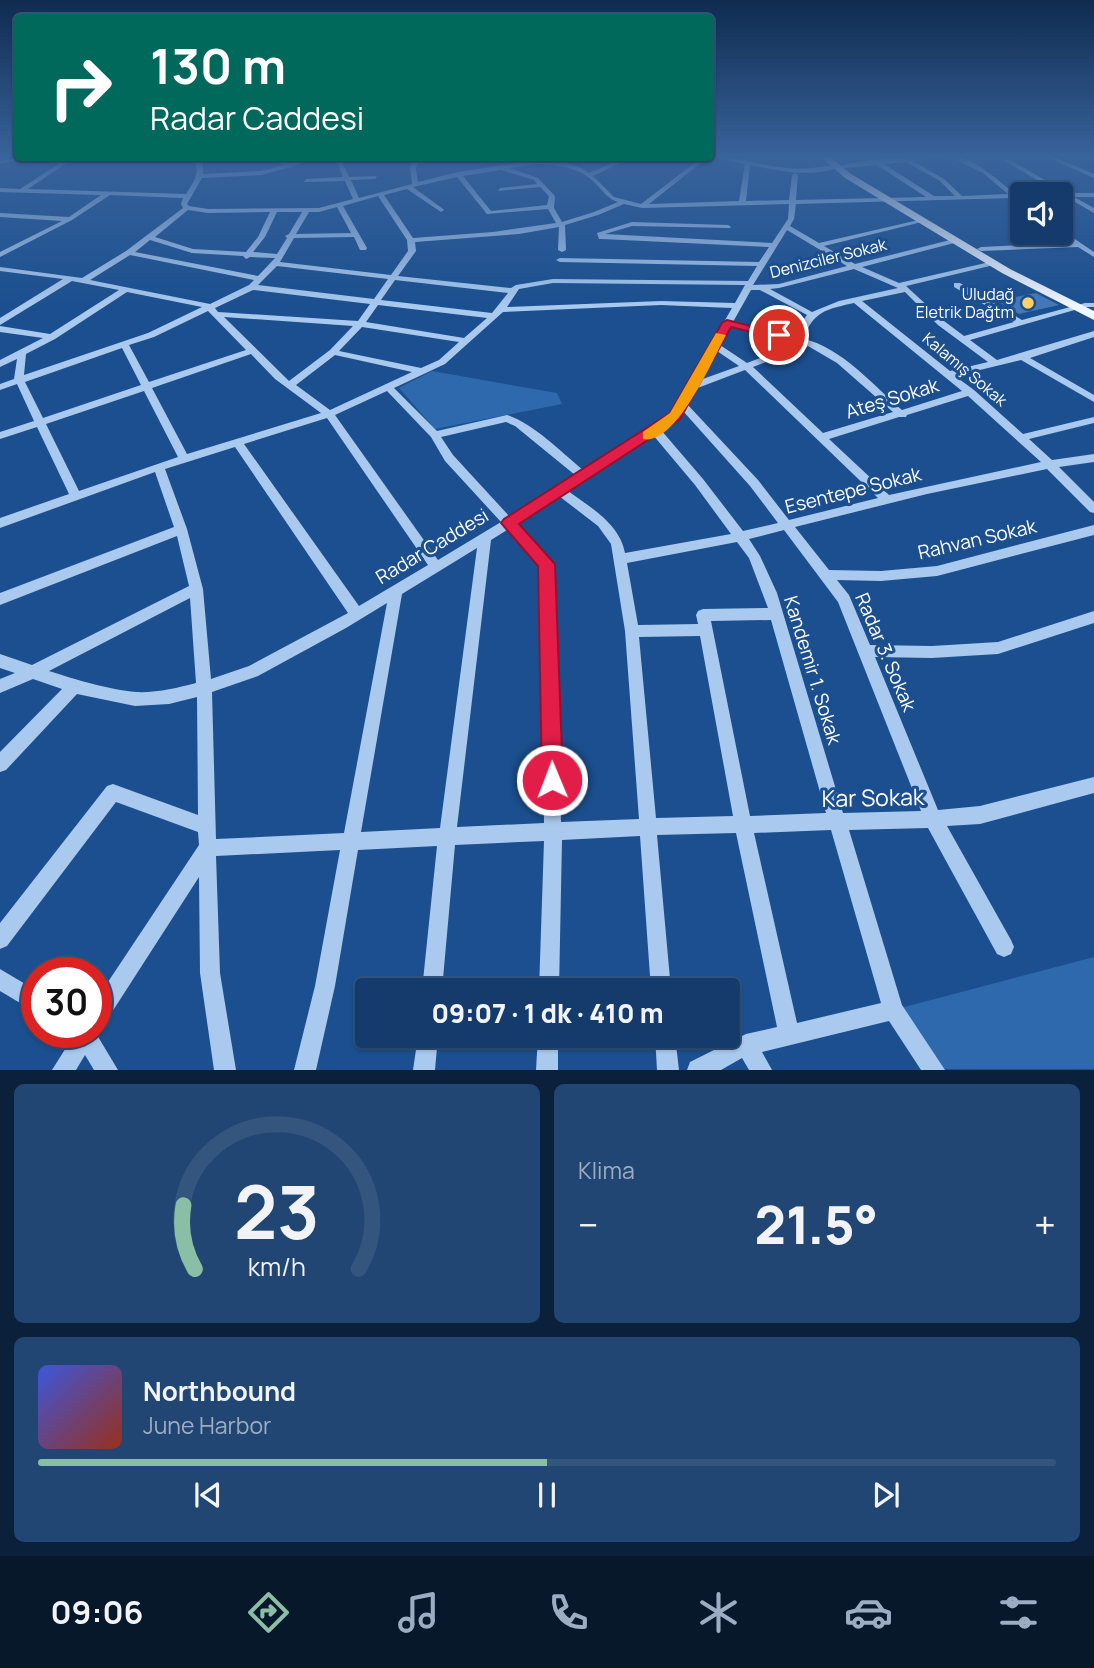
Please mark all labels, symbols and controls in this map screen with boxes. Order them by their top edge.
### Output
text: 130 m [150,32,286,99]
icon: right [35,42,126,133]
text: Radar Caddesi [150,96,364,140]
map controls [1010,182,1073,245]
button: sound [1010,182,1073,245]
street label: Denizciler Sokak [767,233,890,283]
place label: Uludağ Eletrik Dağtm [916,283,1014,323]
marker: Uludağ Eletrik Dağtm [1020,295,1036,311]
pin [749,305,809,365]
icon: arrive [760,316,798,354]
street label: Kalamış Sokak [918,327,1013,412]
street label: Ateş Sokak [842,371,942,424]
street label: Esentepe Sokak [782,460,924,519]
street label: Radar Caddesi [371,502,493,590]
street label: Rahvan Sokak [915,513,1039,565]
street label: Radar 3. Sokak [849,589,923,716]
street label: Kandemir 1. Sokak [778,593,848,748]
position arrow [515,743,589,817]
street label: Kar Sokak [821,780,925,814]
speed limit sign: 30 [21,957,112,1048]
text: 09:07 · 1 dk · 410 m [432,995,663,1031]
text: Klima [578,1154,635,1186]
text: 23 [234,1162,320,1262]
text: 21.5° [755,1189,878,1260]
text: − [578,1198,599,1250]
text: + [1034,1198,1056,1250]
text: km/h [248,1249,306,1284]
text: Northbound [143,1373,296,1409]
text: June Harbor [143,1409,271,1441]
icon: previous [189,1476,227,1514]
icon: pause [528,1476,566,1514]
icon: next [867,1476,905,1514]
icon: directions [244,1588,293,1637]
icon: music [394,1588,443,1637]
icon: phone [544,1588,593,1637]
icon: climate [694,1588,743,1637]
icon: car [844,1588,893,1637]
icon: filters [994,1588,1043,1637]
text: 09:06 [51,1590,143,1634]

